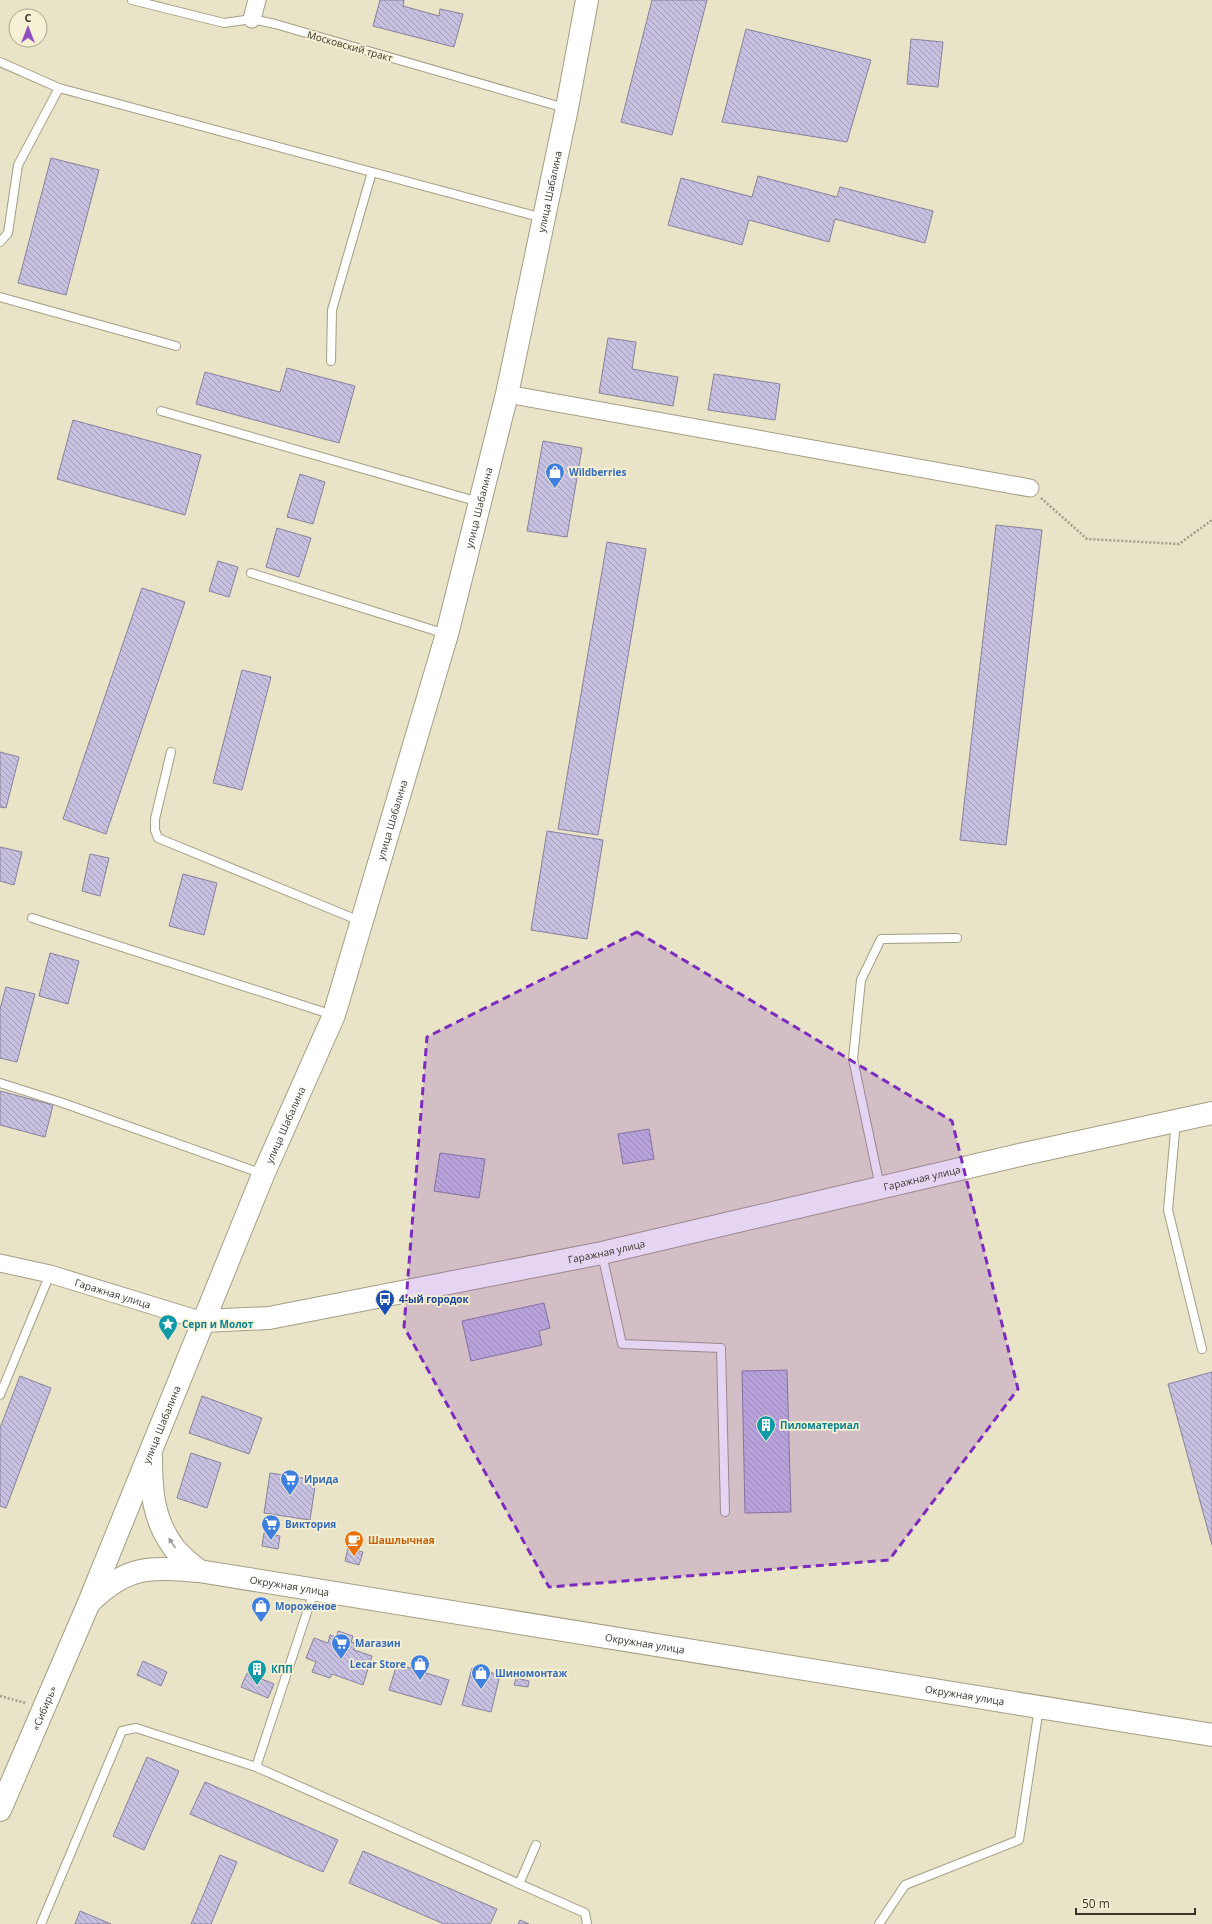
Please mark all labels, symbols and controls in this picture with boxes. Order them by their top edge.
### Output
north arrow [8,8,48,48]
text: С [24,10,32,25]
street label: Московский тракт [306,27,395,65]
street label: улица Шабалина [534,150,565,234]
shop icon: Wildberries [544,461,566,489]
place label: Wildberries [569,465,626,479]
street label: улица Шабалина [462,466,495,550]
street label: улица Шабалина [373,778,410,862]
street label: улица Шабалина [262,1084,308,1166]
street label: Гаражная улица [882,1162,962,1194]
street label: Гаражная улица [567,1236,646,1267]
street label: Гаражная улица [73,1275,153,1312]
bus stop icon: 4-ый городок [374,1288,396,1316]
place label: 4-ый городок [399,1292,470,1306]
place icon: Серп и Молот [157,1313,179,1341]
place label: Серп и Молот [182,1317,254,1331]
street label: улица Шабалина [139,1383,184,1466]
building icon: Пиломатериал [755,1414,777,1442]
place label: Пиломатериал [780,1418,859,1432]
supermarket icon: Ирида [279,1468,301,1496]
place label: Ирида [304,1472,338,1486]
supermarket icon: Виктория [260,1513,282,1541]
place label: Виктория [285,1517,336,1531]
cafe icon: Шашлычная [343,1529,365,1557]
place label: Шашлычная [368,1533,435,1547]
one-way arrow [168,1538,176,1549]
street label: Окружная улица [249,1572,330,1599]
shop icon: Мороженое [250,1595,272,1623]
place label: Мороженое [275,1599,337,1613]
street label: Окружная улица [604,1630,686,1657]
supermarket icon: Магазин [330,1632,352,1660]
place label: Магазин [355,1636,401,1650]
shop icon: Lecar Store [409,1653,431,1681]
place label: Lecar Store [350,1657,406,1671]
building icon: КПП [246,1658,268,1686]
place label: КПП [271,1662,293,1676]
shop icon: Шиномонтаж [470,1662,492,1690]
place label: Шиномонтаж [495,1666,568,1680]
street label: Окружная улица [924,1682,1006,1708]
street label: «Сибирь» [28,1684,59,1732]
scale bar [1076,1890,1195,1916]
text: 50 m [1082,1895,1110,1912]

